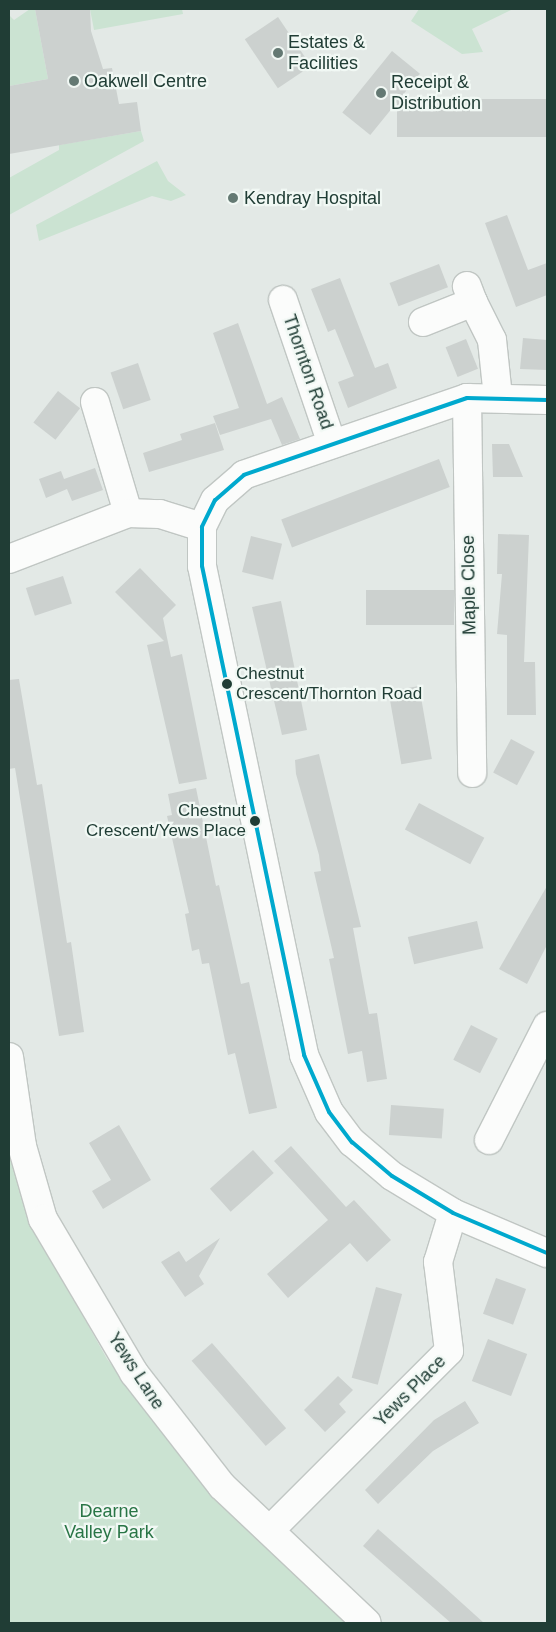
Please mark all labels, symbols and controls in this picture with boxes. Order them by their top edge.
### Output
place label: Estates & Facilities [288,32,365,74]
marker: Estates & Facilities [272,47,284,59]
place label: Oakwell Centre [84,70,207,92]
place label: Receipt & Distribution [391,72,481,115]
marker: Oakwell Centre [68,75,80,87]
marker: Receipt & Distribution [375,87,387,99]
place label: Kendray Hospital [244,187,381,209]
marker: Kendray Hospital [226,191,240,205]
street label: Thornton Road [278,312,338,432]
street label: Maple Close [457,535,481,635]
place label: Chestnut Crescent/Thornton Road [236,664,422,704]
marker: Chestnut Crescent/Thornton Road [222,679,232,689]
place label: Chestnut Crescent/Yews Place [86,801,246,841]
marker: Chestnut Crescent/Yews Place [250,816,260,826]
street label: Yews Lane [103,1328,169,1414]
street label: Yews Place [370,1351,450,1431]
park label: Dearne Valley Park [64,1501,154,1544]

